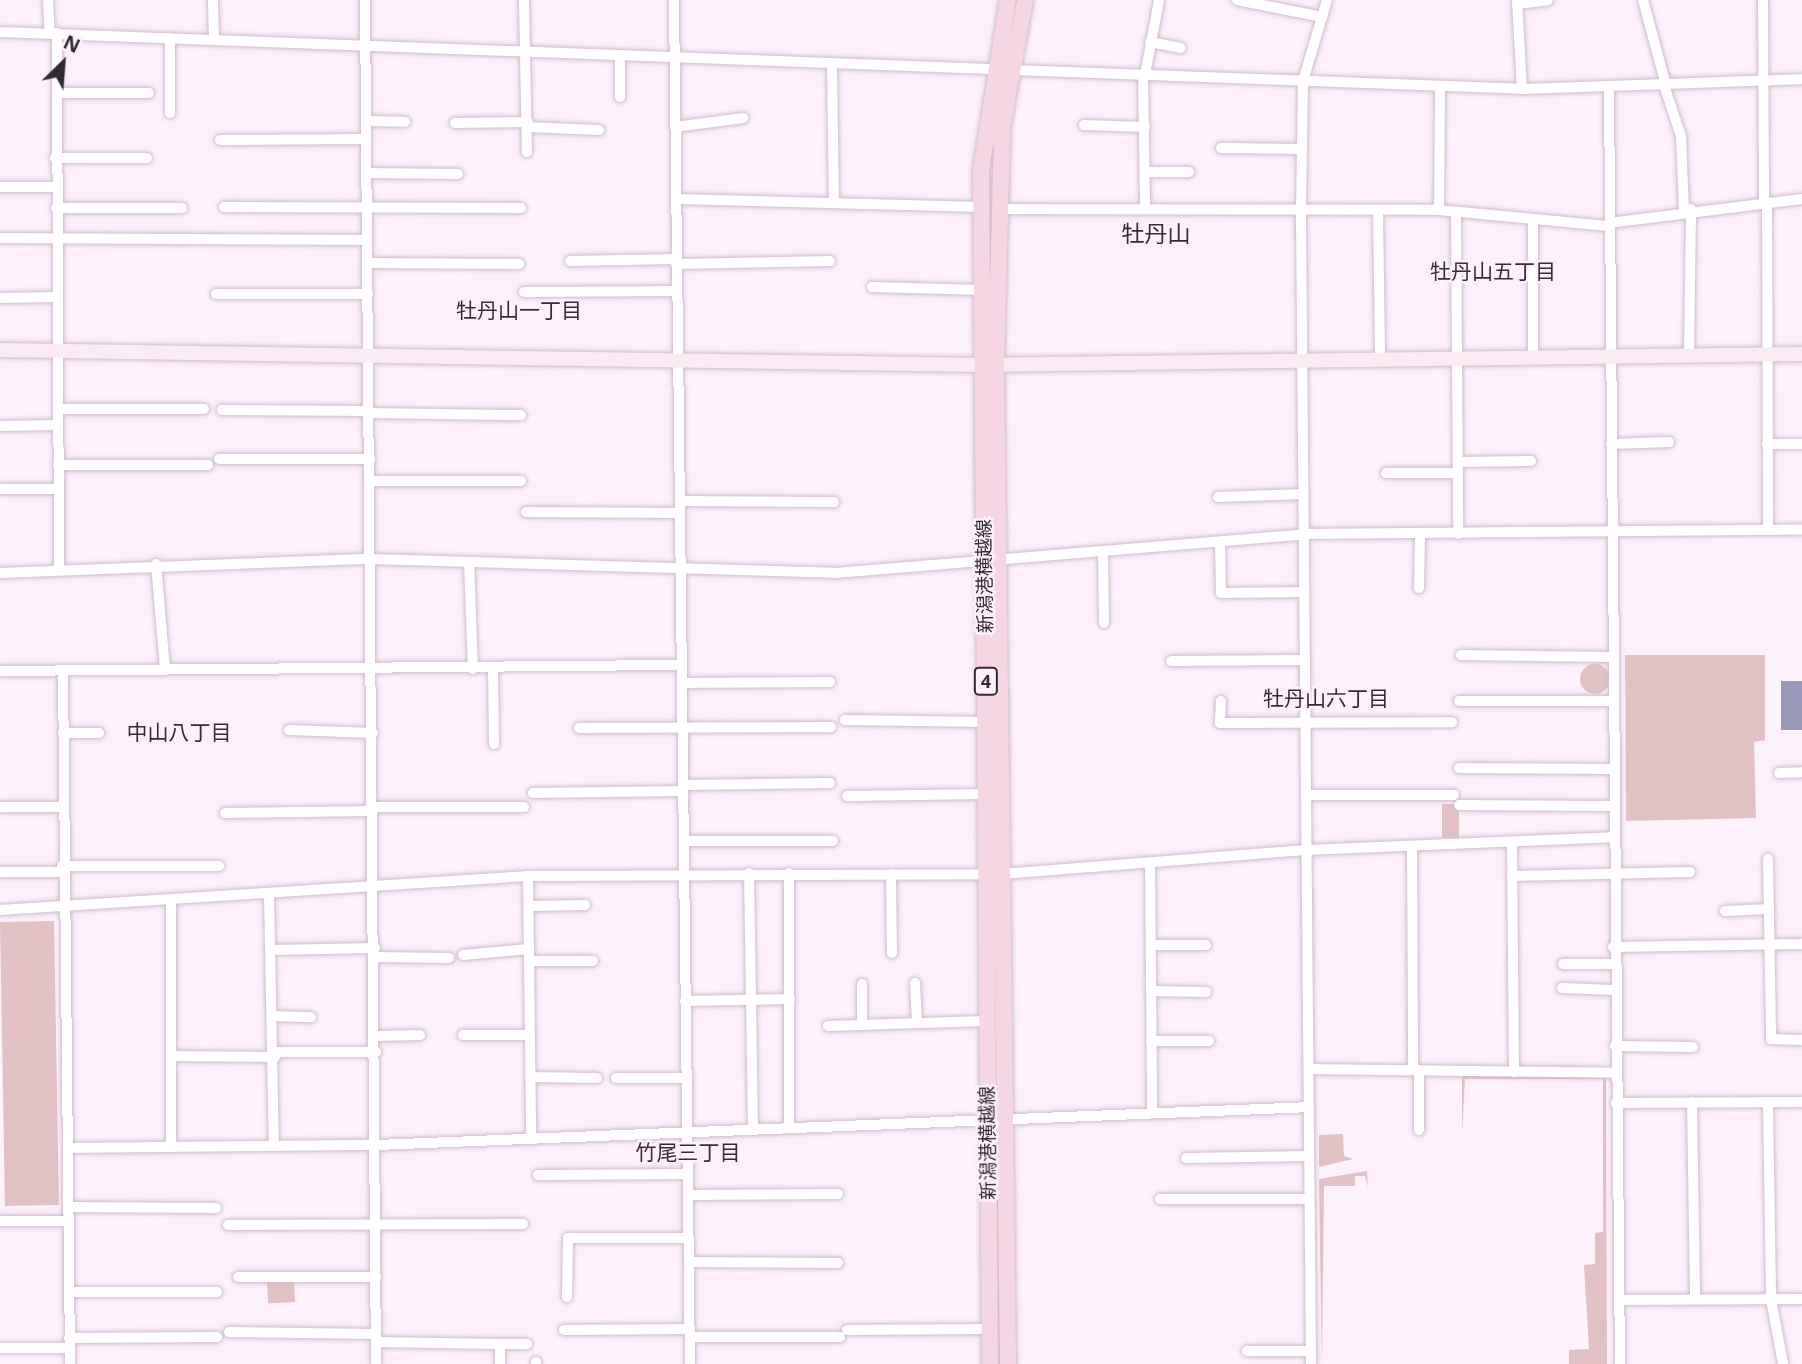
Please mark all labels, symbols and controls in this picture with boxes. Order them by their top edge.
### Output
north arrow [28,28,98,98]
text: N [59,29,84,59]
district label: 牡丹山 [1122,219,1190,247]
district label: 牡丹山五丁目 [1430,258,1556,284]
district label: 牡丹山一丁目 [456,297,582,323]
street label: 新潟港横越線 [973,519,997,633]
road number: 4 [974,666,998,696]
district label: 牡丹山六丁目 [1263,685,1389,711]
district label: 中山八丁目 [127,719,231,745]
street label: 新潟港横越線 [976,1086,1000,1200]
district label: 竹尾三丁目 [636,1139,740,1165]

